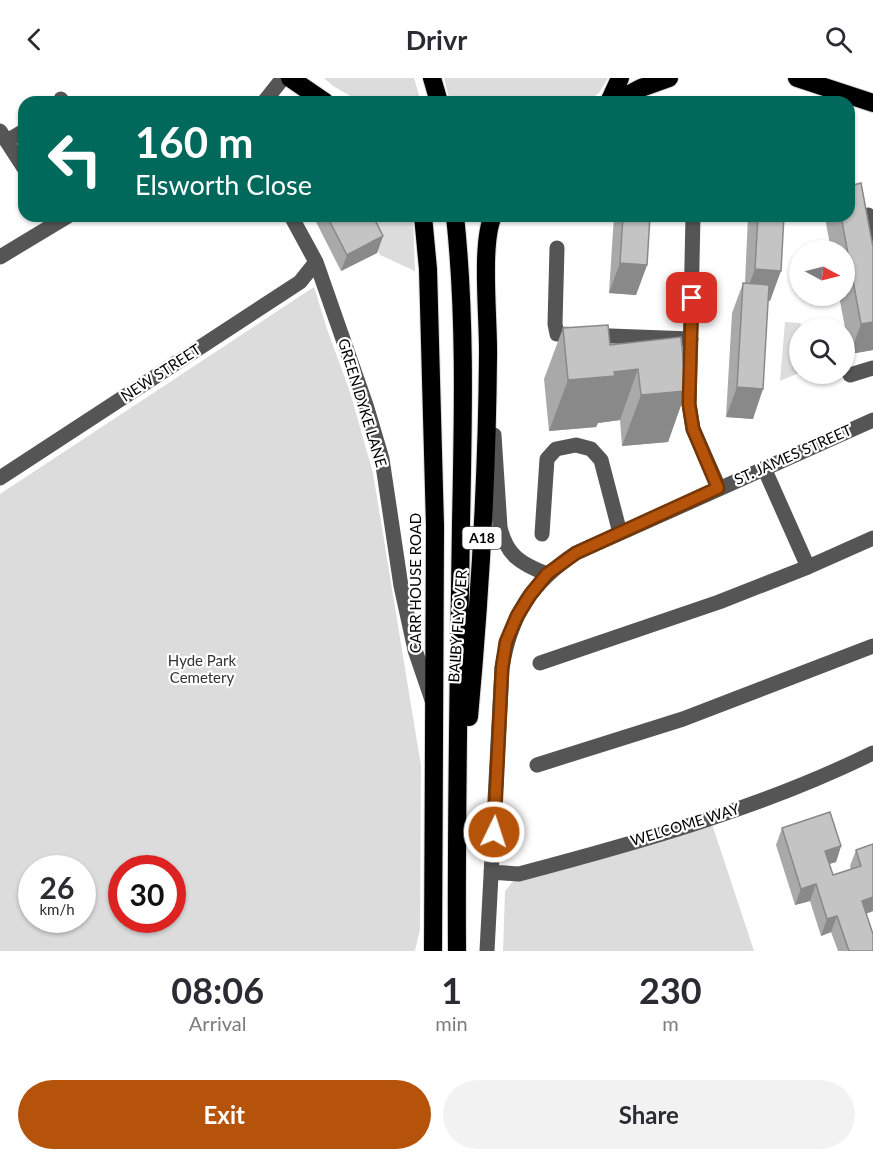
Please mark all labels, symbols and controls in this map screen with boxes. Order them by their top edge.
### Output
icon: back [18,23,51,56]
text: Drivr [406,23,467,56]
icon: search [822,23,855,56]
text: 160 m [135,117,253,167]
icon: left [36,120,114,198]
text: Elsworth Close [135,168,312,201]
north arrow [789,240,855,306]
map controls [789,240,855,384]
pin [666,272,717,323]
icon: arrive [675,281,708,314]
button: search [789,318,855,384]
street label: GREEN DYKE LANE [335,336,391,469]
street label: NEW STREET [117,340,204,405]
street label: ST. JAMES STREET [731,420,854,488]
street label: CARR HOUSE ROAD [406,513,424,653]
road number: A18 [462,527,502,549]
street label: BALBY FLYOVER [444,568,470,683]
park label: Hyde Park Cemetery [168,651,237,686]
street label: WELCOME WAY [628,799,742,849]
position arrow [462,800,526,864]
speed limit sign: 30 [108,855,186,933]
text: 26 [40,869,74,905]
text: km/h [39,900,75,918]
text: 08:06 [171,968,264,1012]
text: 1 [441,968,462,1012]
text: 230 [639,968,702,1012]
text: Arrival [189,1011,246,1035]
text: min [435,1011,468,1035]
text: m [662,1011,679,1035]
button: Exit [18,1080,431,1149]
button: Share [443,1080,855,1149]

